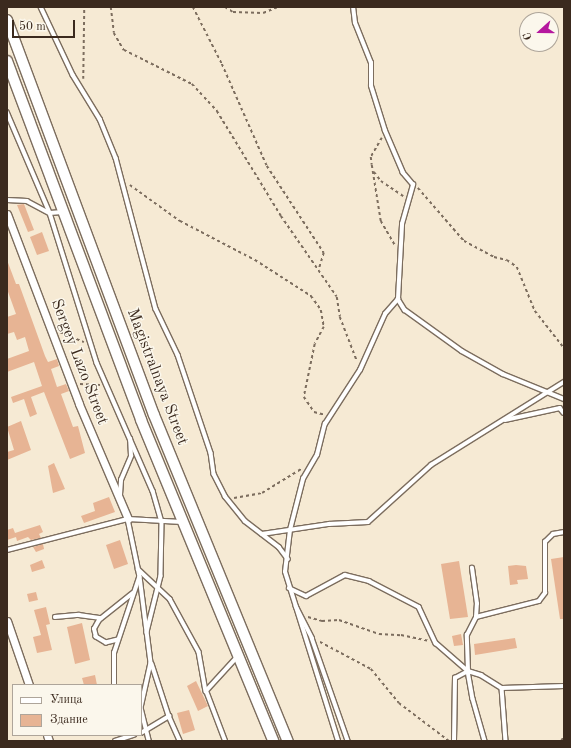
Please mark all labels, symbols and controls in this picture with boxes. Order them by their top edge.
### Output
scale bar [14,12,77,38]
north arrow [519,12,559,52]
text: 50 m [19,21,46,33]
text: С [522,31,535,41]
street label: Sergey Lazo Street [46,296,112,428]
street label: Magistralnaya Street [122,306,192,448]
legend [12,684,142,736]
text: Улица [50,694,83,706]
text: Здание [50,714,88,726]

